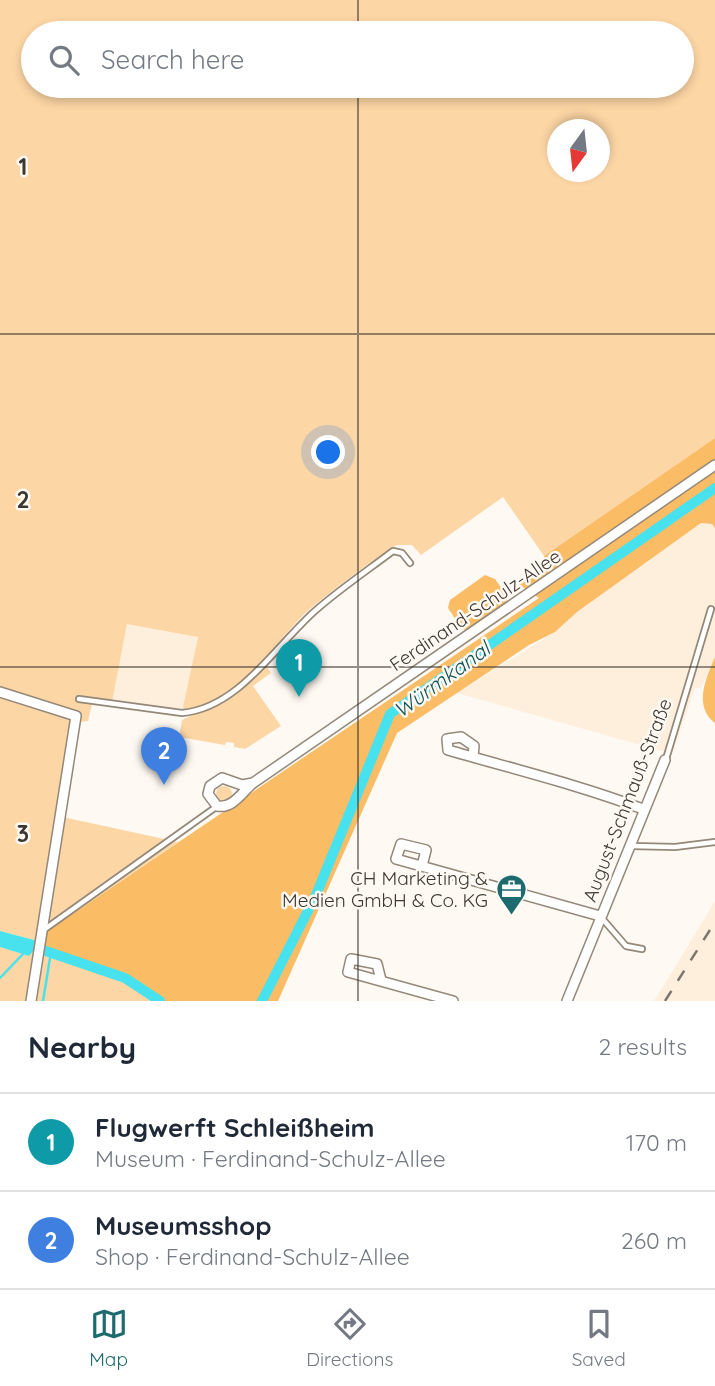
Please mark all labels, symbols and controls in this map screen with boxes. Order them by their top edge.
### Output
search box [21,21,694,98]
icon: search [45,41,83,79]
text: Search here [101,43,245,76]
north arrow [547,119,610,182]
text: 1 [19,152,27,181]
your location [311,435,345,469]
text: 2 [16,485,30,514]
street label: Ferdinand-Schulz-Allee [385,544,565,676]
water label: Würmkanal [388,634,496,723]
pin: 1 [276,639,322,697]
street label: August-Schmauß-Straße [577,695,677,905]
pin: 2 [141,727,187,785]
text: 3 [17,819,29,848]
place label: CH Marketing & Medien GmbH & Co. KG [282,866,488,912]
office icon: CH Marketing & Medien GmbH & Co. KG [494,872,528,916]
text: Nearby [28,1028,136,1066]
text: 2 results [598,1032,687,1061]
text: Flugwerft Schleißheim [95,1111,375,1144]
text: 1 [47,1128,55,1157]
text: 170 m [626,1128,687,1157]
text: Museum · Ferdinand-Schulz-Allee [95,1144,446,1173]
text: Museumsshop [95,1209,272,1242]
text: 2 [44,1226,58,1255]
text: 260 m [621,1226,687,1255]
text: Shop · Ferdinand-Schulz-Allee [95,1242,410,1271]
tab: Map [89,1305,128,1371]
tab: Directions [306,1305,393,1371]
tab: Saved [572,1305,626,1371]

